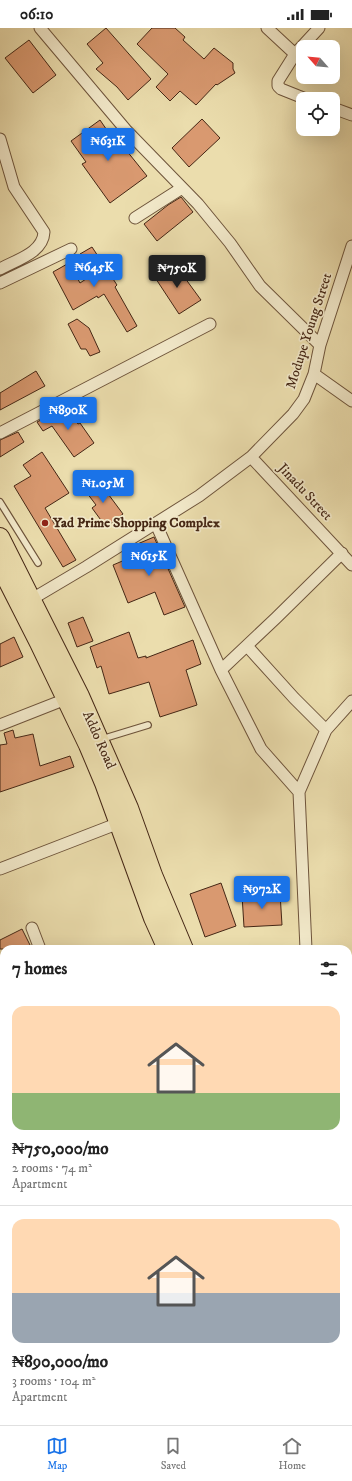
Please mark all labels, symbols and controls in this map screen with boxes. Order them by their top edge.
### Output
text: 06:10 [20,5,53,24]
north arrow [296,40,340,84]
map controls [296,40,340,136]
button: locate [296,92,340,136]
pin: ₦631K [80,128,136,162]
text: ₦631K [91,133,125,149]
pin: ₦645K [66,254,122,288]
pin: ₦750K [149,255,205,289]
text: ₦645K [74,259,114,275]
text: ₦750K [158,260,196,276]
street label: Modupe Young Street [282,270,336,391]
pin: ₦890K [40,397,96,431]
text: ₦890K [49,402,87,418]
street label: Jinadu Street [272,458,336,525]
pin: ₦1.05M [70,470,136,504]
text: ₦1.05M [82,475,124,491]
place label: Yad Prime Shopping Complex [52,514,220,532]
marker: Yad Prime Shopping Complex [40,518,50,528]
pin: ₦615K [121,543,177,577]
text: ₦615K [131,548,167,564]
street label: Addo Road [78,708,120,772]
pin: ₦972K [234,876,290,910]
text: ₦972K [243,881,281,897]
text: 7 homes [12,958,67,980]
icon: filters [318,958,340,980]
icon: home [140,1032,212,1104]
text: ₦750,000/mo [12,1138,108,1160]
text: 2 rooms · 74 m² [12,1160,92,1176]
text: Apartment [12,1176,67,1192]
icon: home [140,1245,212,1317]
text: ₦890,000/mo [12,1351,108,1373]
text: 3 rooms · 104 m² [12,1373,95,1389]
text: Apartment [12,1389,67,1405]
tab: Map [46,1435,68,1473]
tab: Saved [161,1435,186,1473]
tab: Home [279,1435,306,1473]

